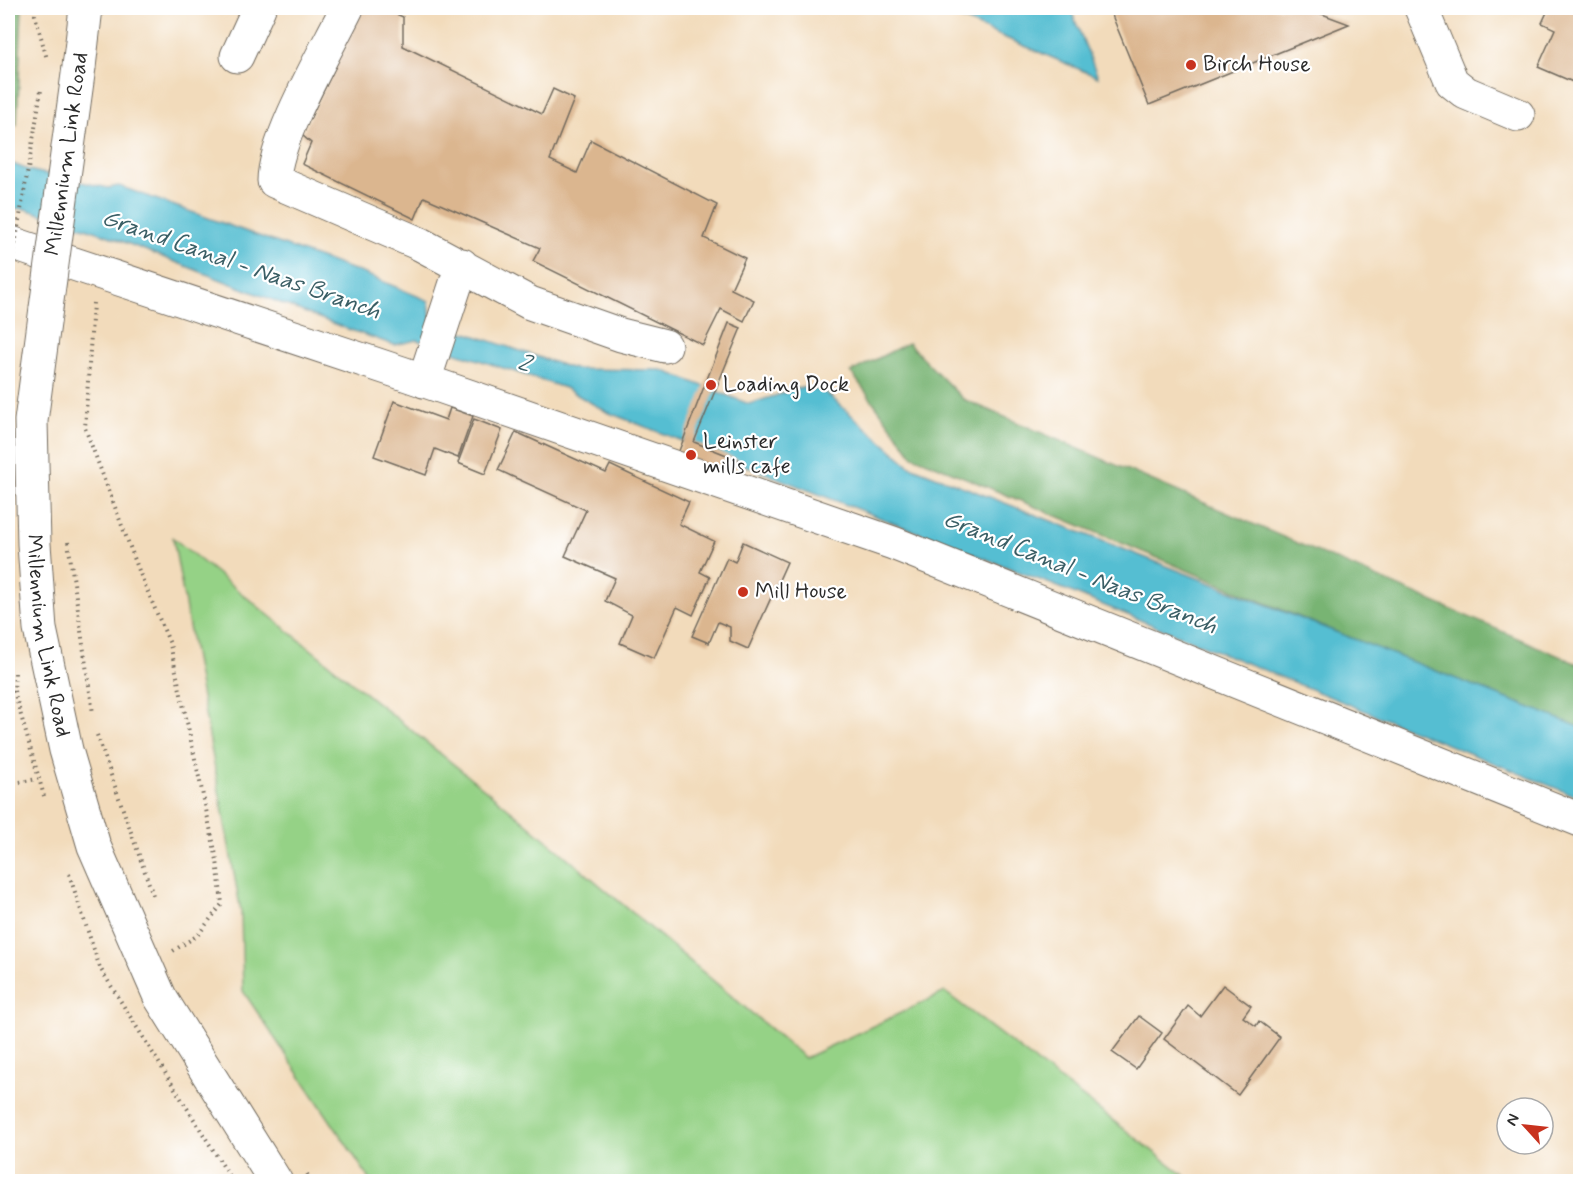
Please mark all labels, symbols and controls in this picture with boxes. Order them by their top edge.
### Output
street label: Millennium Link Road [39,51,95,257]
place label: Birch House [1203,51,1311,79]
marker: Birch House [1184,58,1198,72]
water label: Grand Canal - Naas Branch [97,203,385,327]
water label: 2 [514,347,537,381]
place label: Loading Dock [723,371,849,400]
marker: Loading Dock [704,378,718,392]
place label: Leinster mills cafe [703,428,791,481]
marker: Leinster mills cafe [684,448,698,462]
water label: Grand Canal - Naas Branch [938,504,1222,642]
street label: Millennium Link Road [19,533,77,740]
place label: Mill House [755,578,847,606]
marker: Mill House [736,585,750,599]
north arrow [1495,1096,1555,1156]
text: N [1501,1110,1525,1129]

